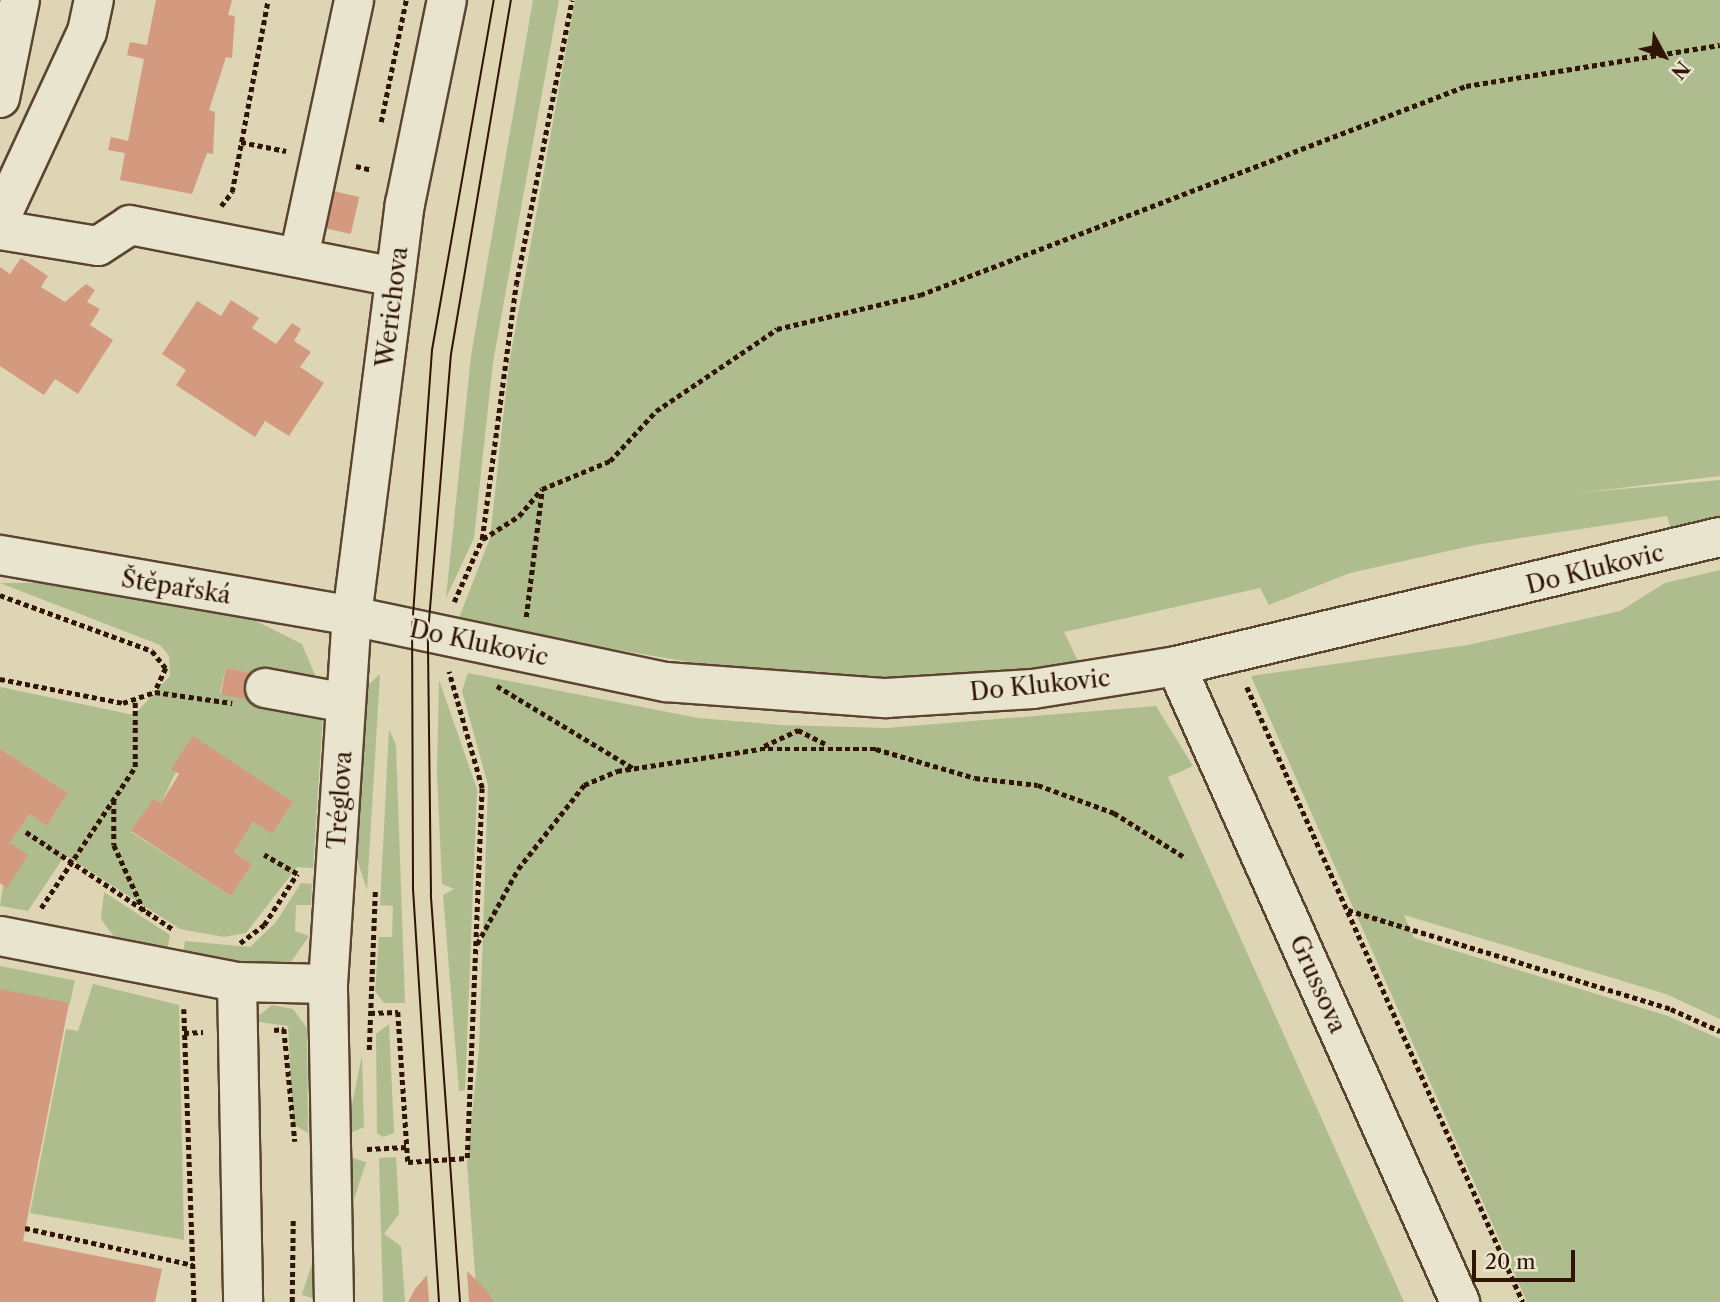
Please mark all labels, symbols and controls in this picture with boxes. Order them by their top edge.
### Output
north arrow [1629,21,1699,91]
text: N [1666,56,1694,84]
street label: Werichova [370,245,414,369]
street label: Do Klukovic [1523,538,1667,600]
street label: Štěpařská [119,564,233,610]
street label: Do Klukovic [407,614,551,672]
street label: Do Klukovic [968,663,1112,707]
street label: Tréglova [322,750,358,850]
street label: Grussova [1284,931,1352,1037]
scale bar [1475,1236,1578,1280]
text: 20 m [1485,1249,1536,1274]

